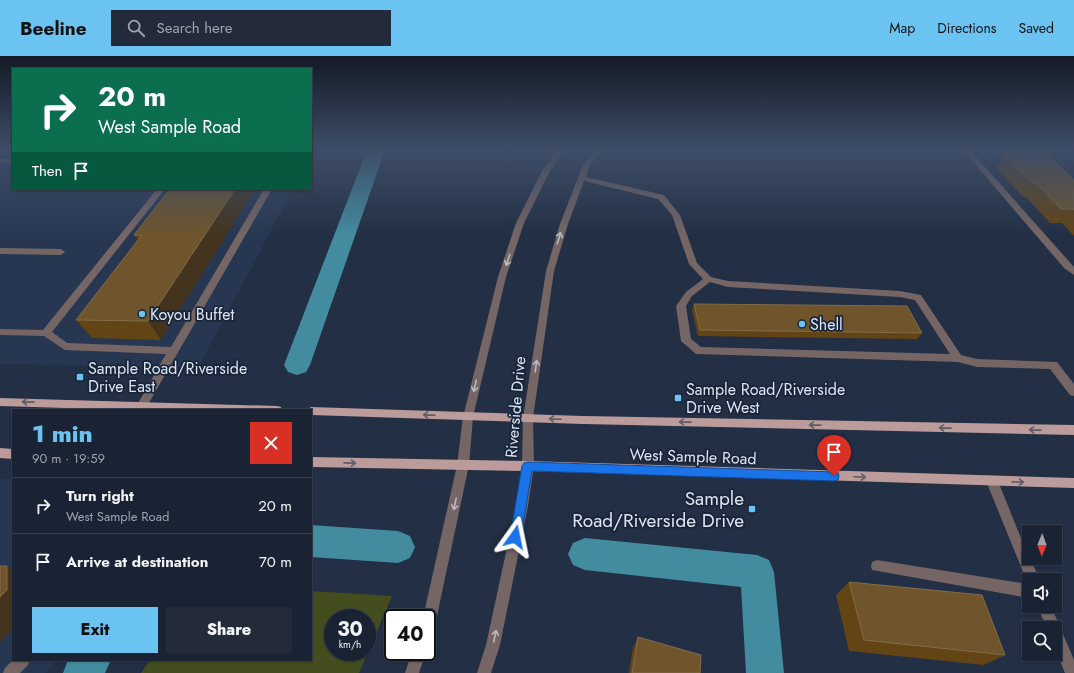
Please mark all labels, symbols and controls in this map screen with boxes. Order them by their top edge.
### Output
search box [111,10,391,46]
text: Beeline [20,15,87,42]
icon: search [125,17,147,39]
text: Search here [157,17,232,39]
text: Map [889,18,915,38]
text: Directions [937,18,997,38]
text: Saved [1019,18,1054,38]
text: 20 m [98,76,166,117]
icon: right [32,84,84,136]
text: West Sample Road [98,114,241,140]
text: Then [32,160,62,182]
icon: arrive [70,160,92,182]
one-way arrow [556,232,563,245]
one-way arrow [504,254,511,267]
place label: Koyou Buffet [150,303,235,326]
marker: Koyou Buffet [137,309,147,319]
place label: Shell [810,313,843,336]
marker: Shell [797,319,807,329]
street label: Riverside Drive [500,355,531,459]
place label: Sample Road/Riverside Drive East [88,357,247,398]
one-way arrow [532,360,540,373]
marker: Sample Road/Riverside Drive East [75,372,85,382]
place label: Sample Road/Riverside Drive West [686,378,845,419]
one-way arrow [470,379,478,392]
marker: Sample Road/Riverside Drive West [673,393,683,403]
one-way arrow [22,399,35,406]
one-way arrow [423,411,436,419]
one-way arrow [549,415,562,423]
text: 1 min [32,416,93,451]
one-way arrow [679,418,692,426]
one-way arrow [809,421,822,429]
button: close [250,422,292,464]
one-way arrow [939,424,952,432]
one-way arrow [1029,426,1042,433]
pin [817,435,851,476]
icon: arrive [823,441,845,463]
street label: West Sample Road [629,443,757,470]
text: 90 m · 19:59 [32,449,105,468]
one-way arrow [343,459,356,467]
one-way arrow [853,473,866,481]
one-way arrow [1011,478,1024,486]
text: Turn right [66,485,134,507]
place label: Sample Road/Riverside Drive [572,485,744,534]
icon: right [32,495,54,517]
text: 20 m [258,495,292,517]
one-way arrow [451,497,459,510]
marker: Sample Road/Riverside Drive [747,504,757,514]
text: West Sample Road [66,507,169,526]
position arrow [494,516,536,558]
north arrow [1022,525,1062,565]
map controls [1022,525,1062,661]
icon: arrive [32,551,54,573]
text: Arrive at destination [66,551,208,573]
text: 70 m [259,551,292,573]
button: sound [1022,573,1062,613]
button: Exit [32,607,158,653]
button: Share [166,607,292,653]
speed limit sign: 40 [384,609,436,661]
text: 30 [337,615,363,644]
button: search [1022,621,1062,661]
one-way arrow [491,630,499,643]
text: km/h [339,637,361,652]

